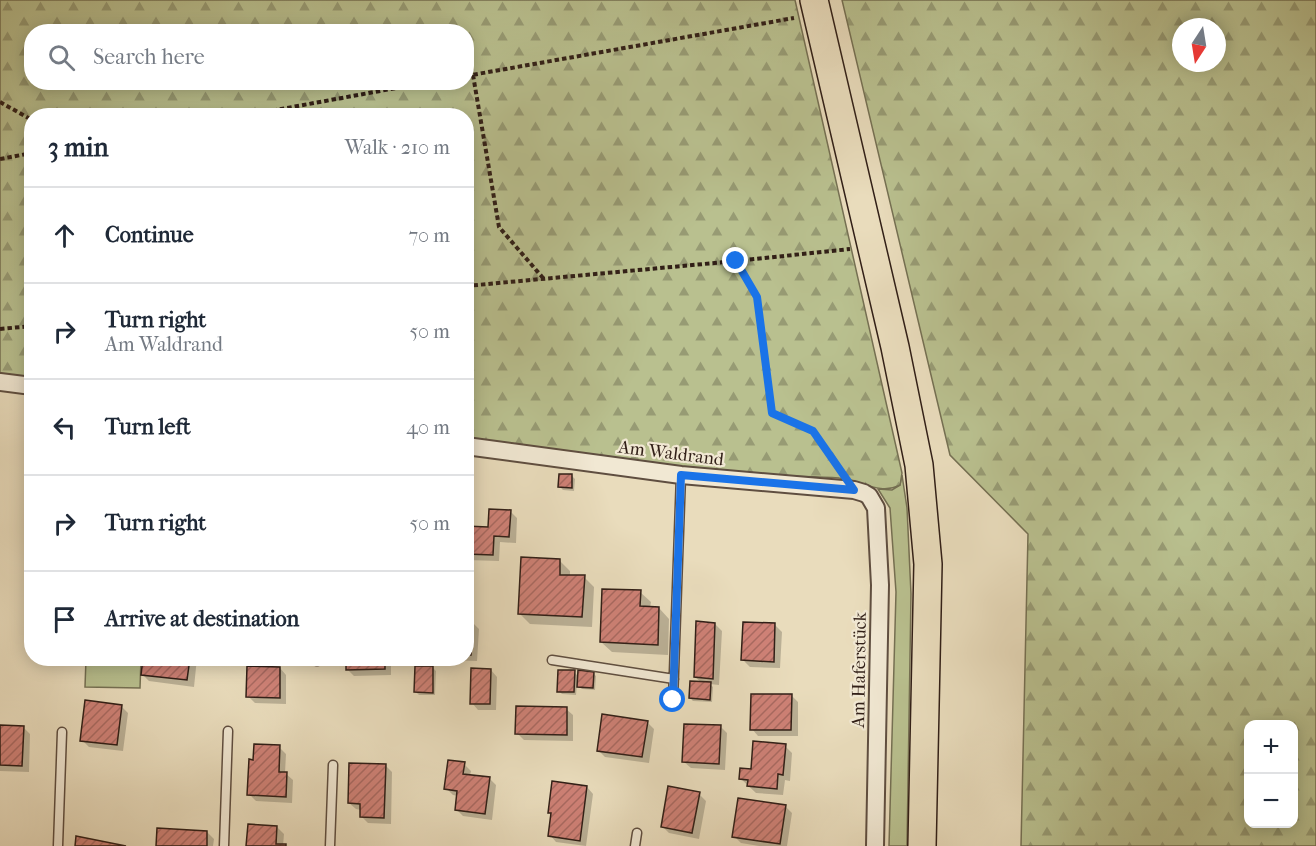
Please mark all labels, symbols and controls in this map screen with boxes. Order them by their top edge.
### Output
north arrow [1172,18,1226,72]
search box [24,24,474,90]
icon: search [45,41,78,74]
text: Search here [93,44,205,70]
text: 3 min [48,132,109,163]
text: Walk · 210 m [345,136,450,159]
icon: ahead [48,219,81,252]
text: Continue [105,222,194,248]
text: 70 m [408,224,450,247]
route end [722,247,748,273]
text: Turn right [105,307,206,333]
icon: right [48,315,81,348]
text: 50 m [409,320,450,343]
text: Am Waldrand [105,333,223,356]
icon: left [48,411,81,444]
text: Turn left [105,414,191,440]
text: 40 m [406,416,450,439]
street label: Am Waldrand [616,436,725,470]
icon: right [48,507,81,540]
text: Turn right [105,510,206,536]
text: 50 m [409,512,450,535]
icon: arrive [48,603,81,636]
text: Arrive at destination [105,606,299,632]
street label: Am Haferstück [848,611,871,729]
route start [659,686,685,712]
map controls [1244,720,1298,828]
button: + [1244,720,1298,774]
button: − [1244,774,1298,828]

